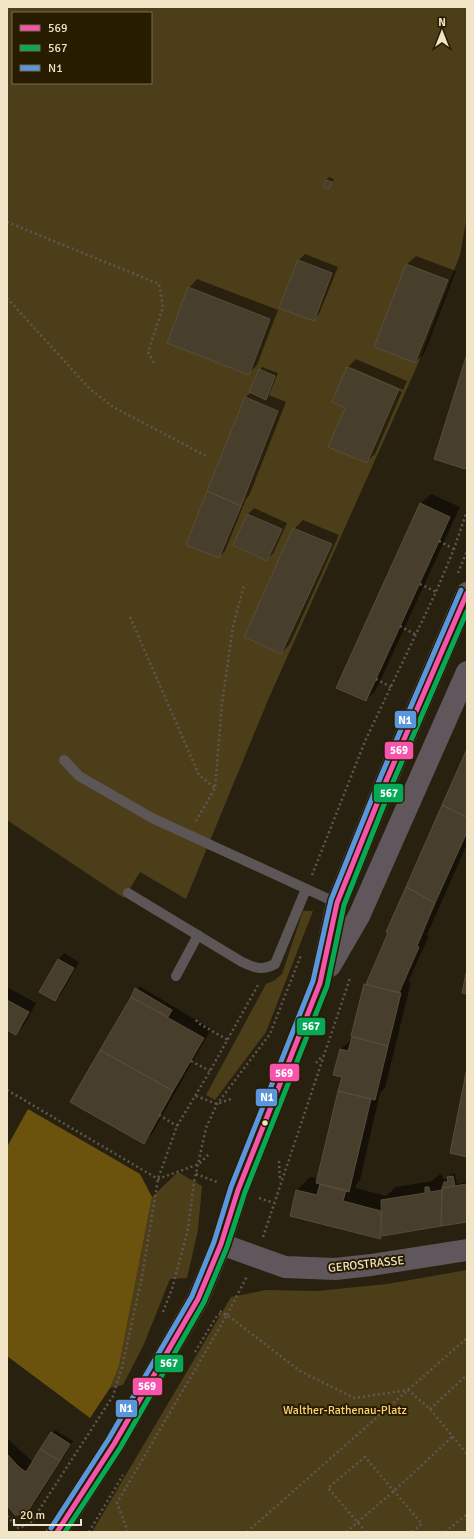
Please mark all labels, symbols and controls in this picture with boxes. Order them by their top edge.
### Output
legend [12,12,152,84]
north arrow [422,12,462,52]
text: N [438,16,446,29]
text: 569 [48,21,67,36]
text: 567 [48,41,67,56]
text: N1 [48,61,63,76]
line badge: N1 [394,710,417,729]
text: N1 [398,714,412,727]
line badge: 569 [384,741,414,760]
text: 569 [390,744,408,757]
line badge: 567 [373,783,404,803]
text: 567 [380,787,398,800]
line badge: 567 [296,1017,326,1036]
text: 567 [302,1020,320,1033]
line badge: 569 [269,1063,300,1082]
text: 569 [275,1067,293,1080]
line badge: N1 [255,1088,278,1107]
text: N1 [260,1091,274,1104]
unlabelled marker [260,1118,270,1128]
street label: GEROSTRASSE [327,1253,405,1276]
line badge: 567 [154,1354,184,1373]
text: 567 [160,1357,178,1370]
line badge: 569 [132,1377,163,1396]
text: 569 [138,1380,156,1393]
line badge: N1 [115,1399,138,1418]
text: N1 [119,1402,133,1415]
park label: Walther-Rathenau-Platz [283,1403,407,1418]
scale bar [14,1501,81,1527]
text: 20 m [20,1508,45,1523]

